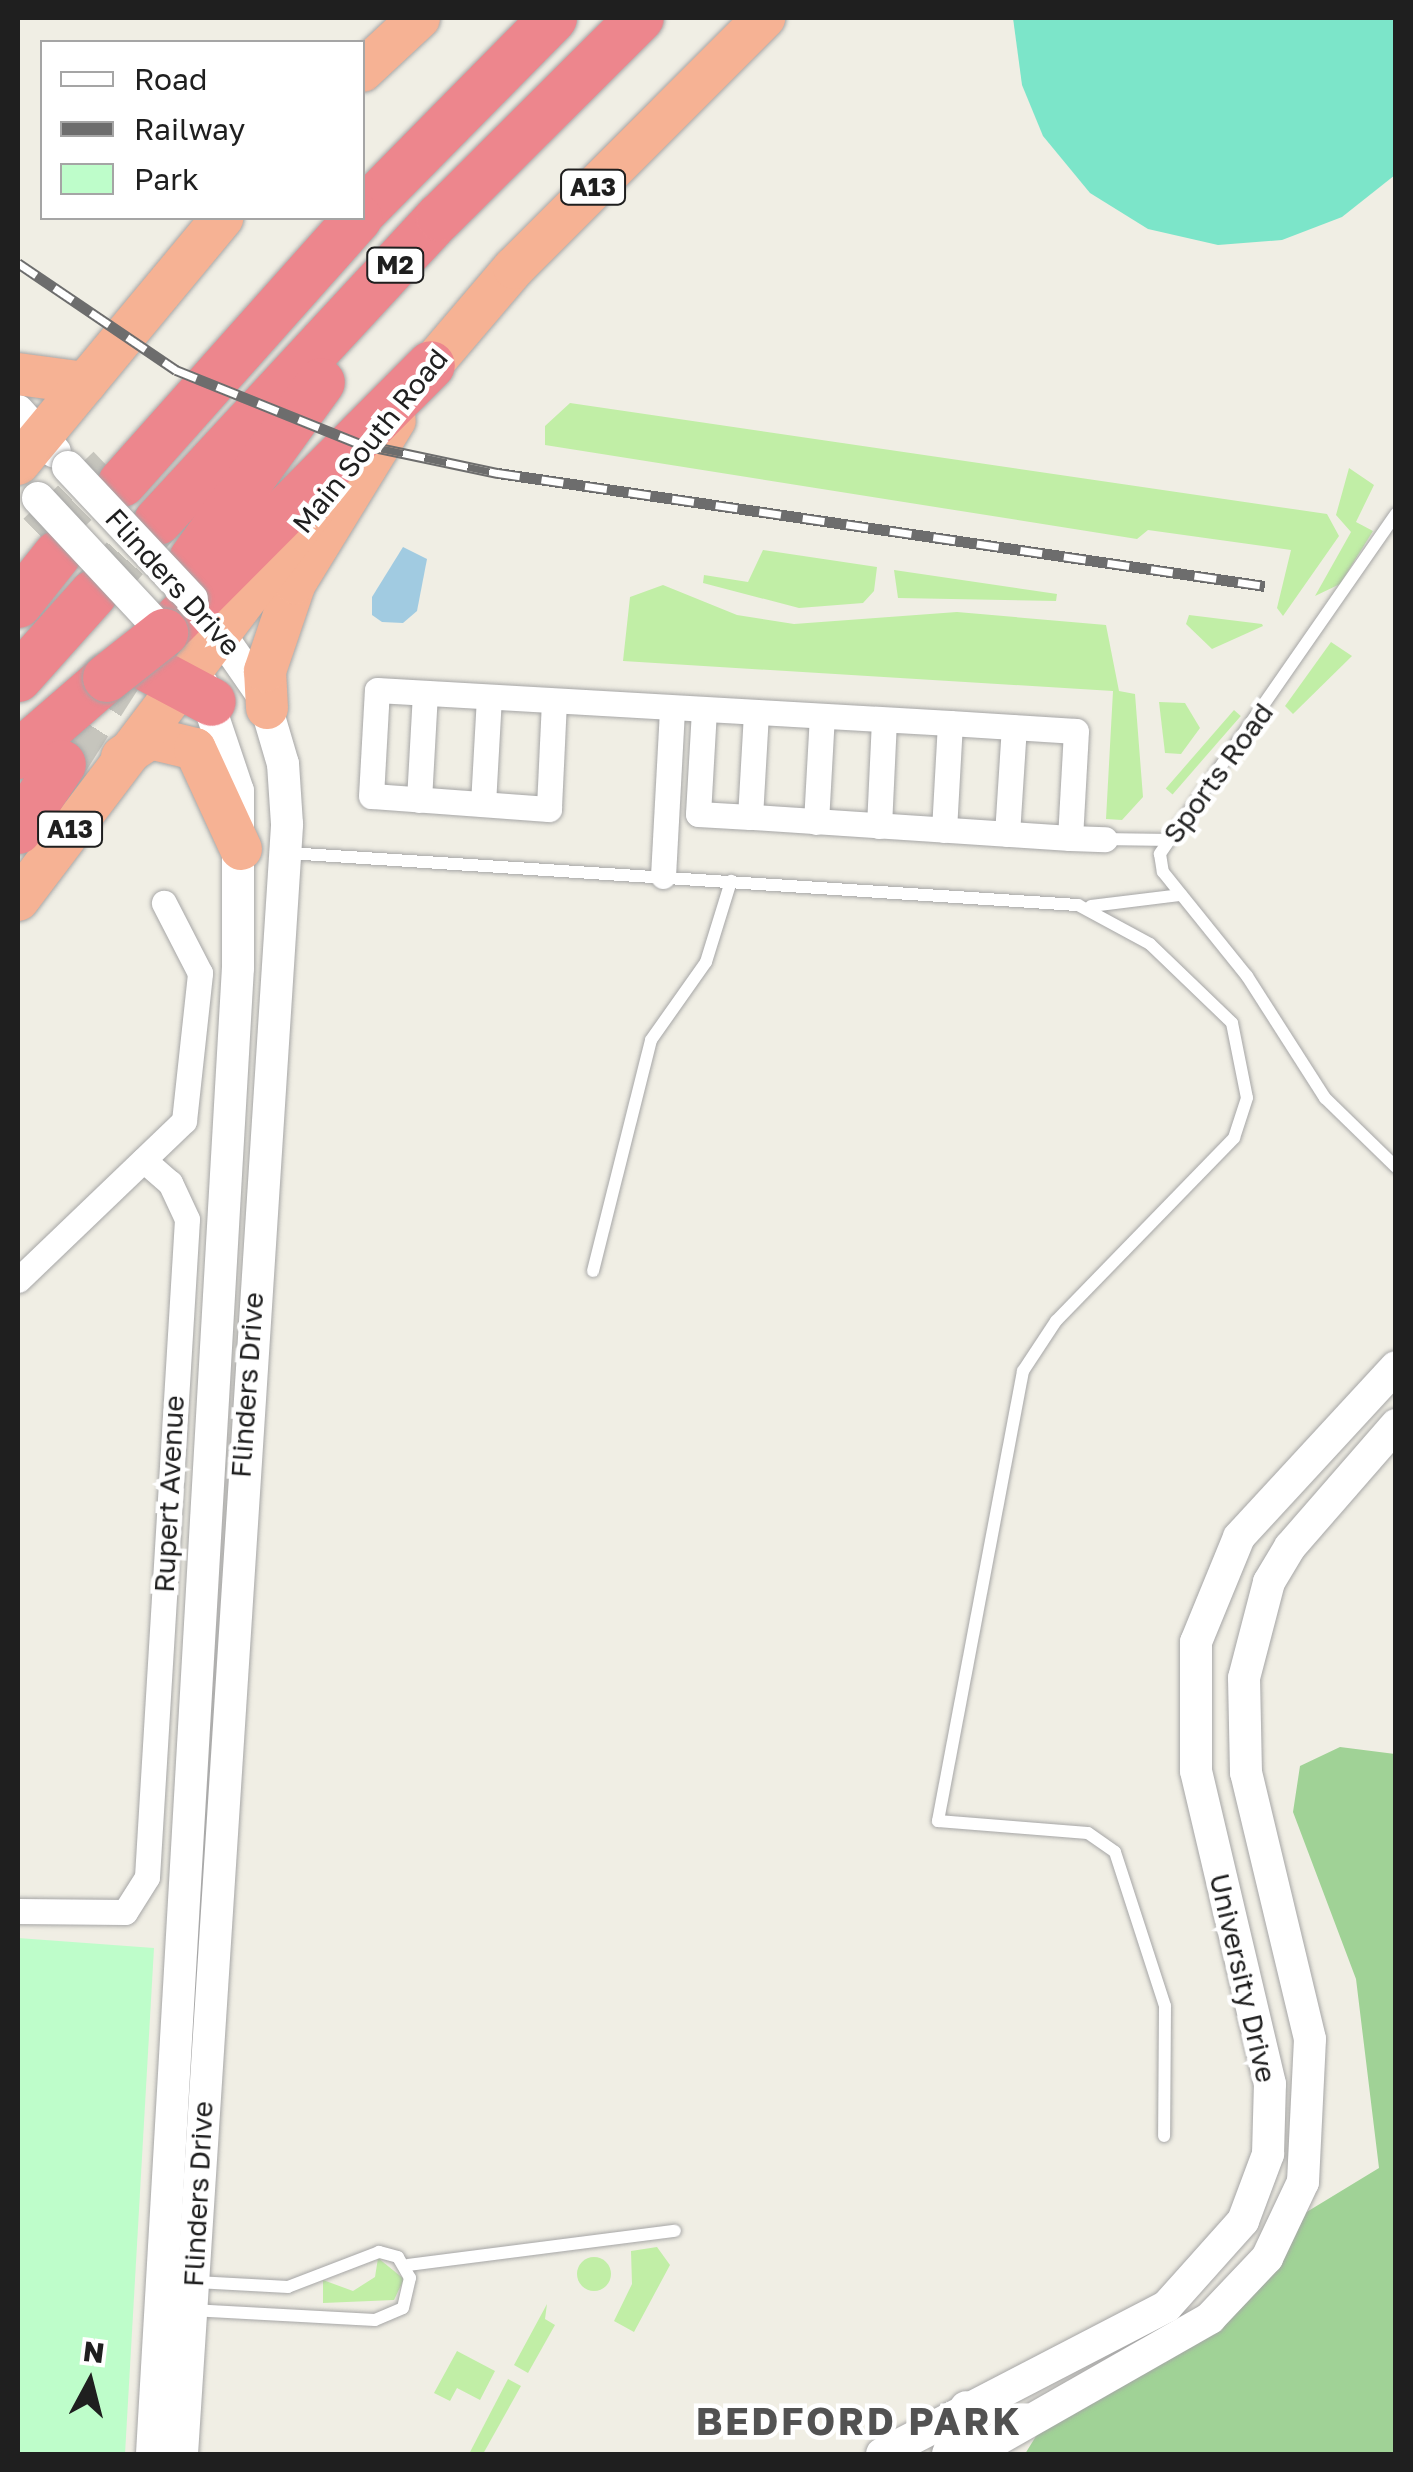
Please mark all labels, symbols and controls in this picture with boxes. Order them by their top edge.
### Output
legend [40,40,365,220]
text: Road [134,61,208,97]
text: Railway [134,111,245,147]
text: Park [134,161,199,197]
road number: A13 [558,167,628,207]
road number: M2 [365,245,425,285]
street label: Main South Road [285,342,455,540]
street label: Flinders Drive [98,502,248,662]
street label: Sports Road [1156,696,1280,850]
road number: A13 [35,809,105,849]
street label: Flinders Drive [224,1291,270,1479]
street label: Rupert Avenue [147,1395,191,1593]
street label: University Drive [1203,1870,1283,2086]
street label: Flinders Drive [176,2100,220,2288]
north arrow [40,2332,140,2432]
text: N [81,2334,106,2369]
district label: BEDFORD PARK [696,2398,1022,2444]

